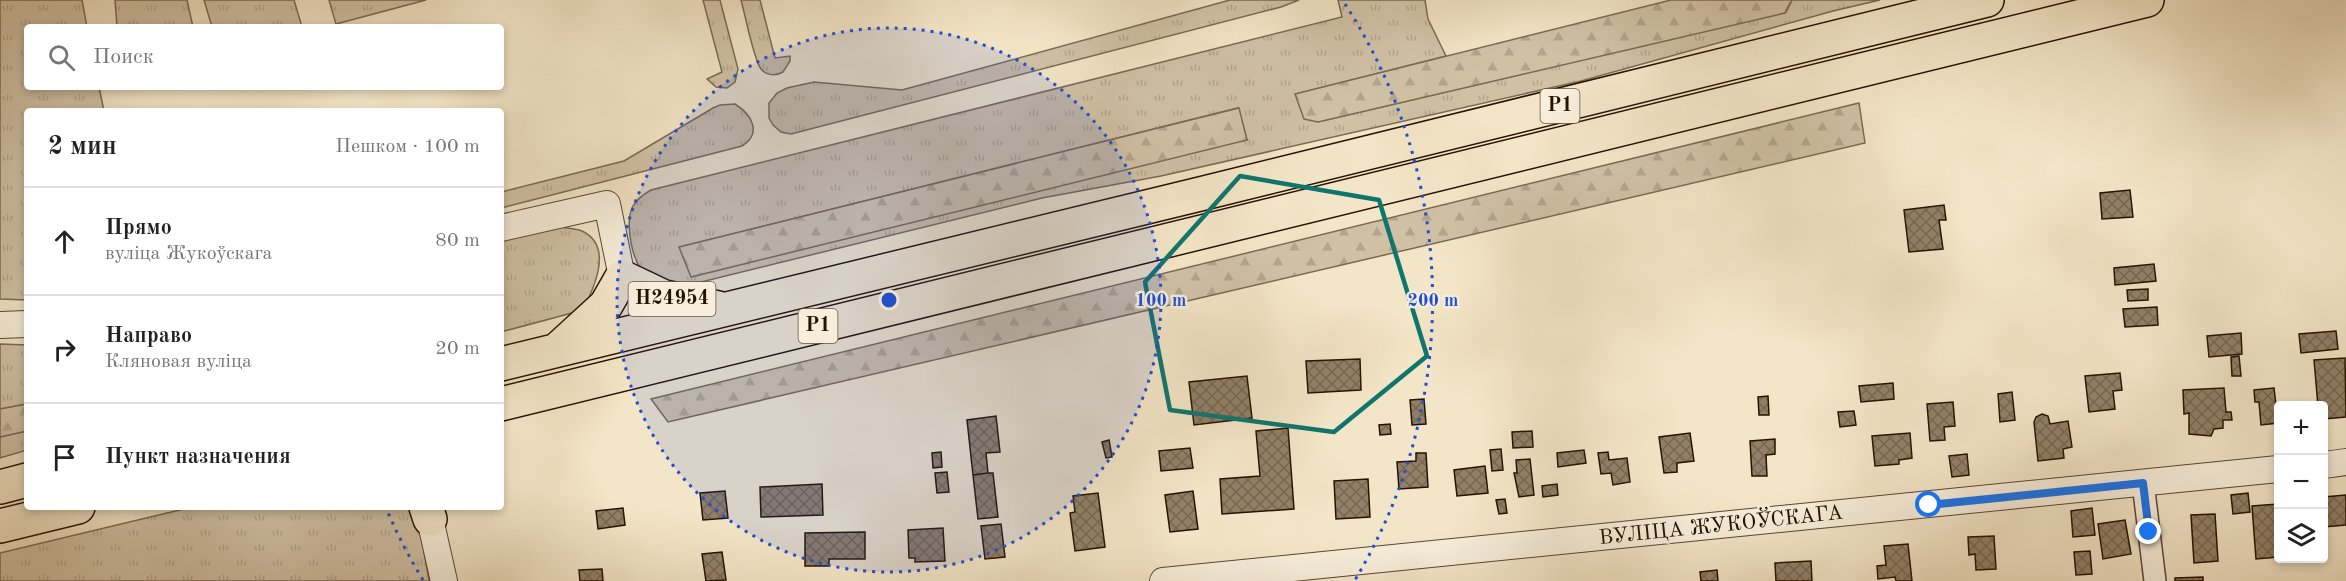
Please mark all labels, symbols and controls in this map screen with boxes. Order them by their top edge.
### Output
search box [24,24,504,90]
icon: search [45,41,78,74]
text: Поиск [93,46,154,68]
road number: Р1 [1540,89,1580,123]
text: 2 мин [48,134,117,160]
text: Пешком · 100 m [335,137,480,157]
text: Прямо [105,217,172,239]
icon: ahead [48,225,81,258]
text: 80 m [435,231,480,251]
text: вуліца Жукоўскага [105,244,272,264]
road number: Н24954 [628,282,716,316]
centre of rings [879,290,899,310]
text: 100 m [1136,292,1186,310]
text: 200 m [1408,292,1458,310]
road number: Р1 [798,309,838,343]
text: Направо [105,325,192,347]
icon: right [48,333,81,366]
text: 20 m [435,339,480,359]
text: Кляновая вуліца [105,352,252,372]
map controls [2274,401,2328,563]
button: + [2274,401,2328,455]
icon: arrive [48,441,81,474]
text: Пункт назначения [105,446,291,468]
button: − [2274,455,2328,509]
route start [1915,491,1941,517]
street label: ВУЛІЦА ЖУКОЎСКАГА [1597,498,1844,549]
button: layers [2274,509,2328,563]
route end [2135,518,2161,544]

